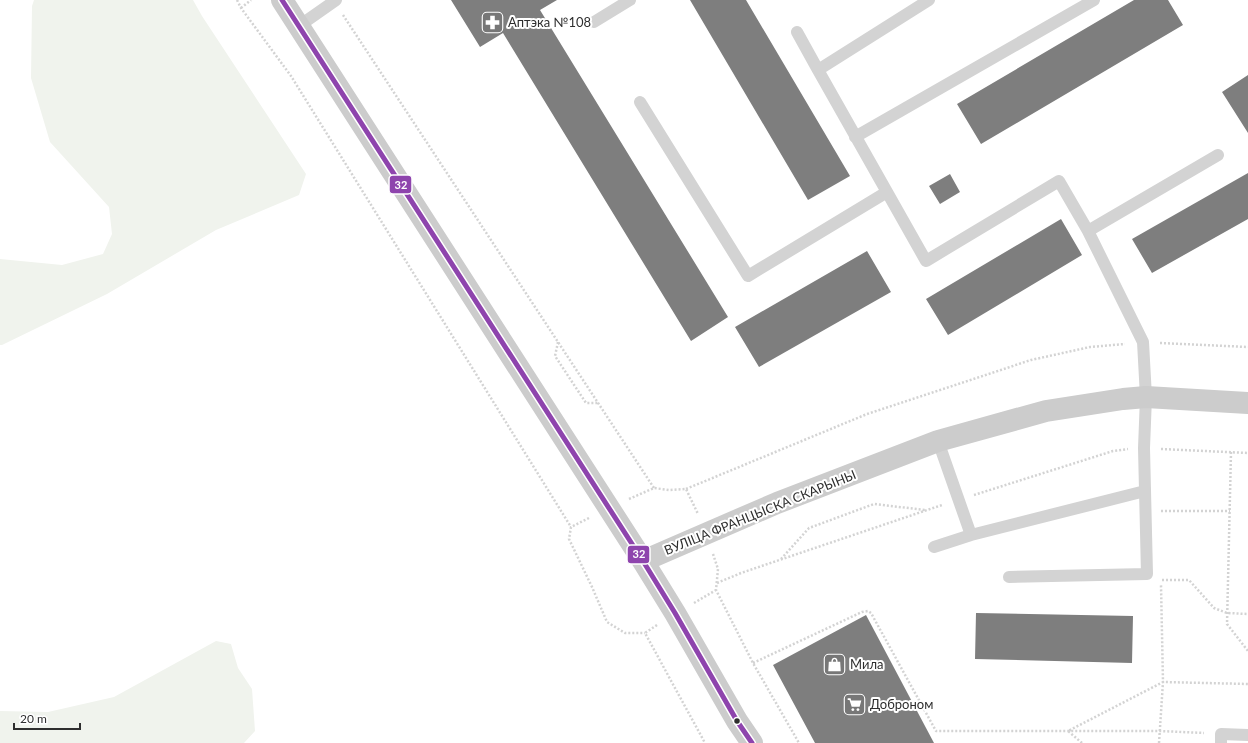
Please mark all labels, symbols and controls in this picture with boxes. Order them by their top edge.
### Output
pharmacy icon: Аптэка №108 [480,9,506,35]
place label: Аптэка №108 [508,14,591,30]
line badge: 32 [389,175,412,194]
text: 32 [395,178,407,191]
street label: ВУЛІЦА ФРАНЦЫСКА СКАРЫНЫ [662,466,858,558]
line badge: 32 [627,545,650,564]
text: 32 [633,547,645,560]
shop icon: Мила [822,651,848,677]
place label: Мила [850,656,884,672]
supermarket icon: Доброном [841,691,867,717]
place label: Доброном [870,696,933,712]
scale bar [14,705,80,731]
text: 20 m [20,711,47,726]
unlabelled marker [732,716,742,726]

